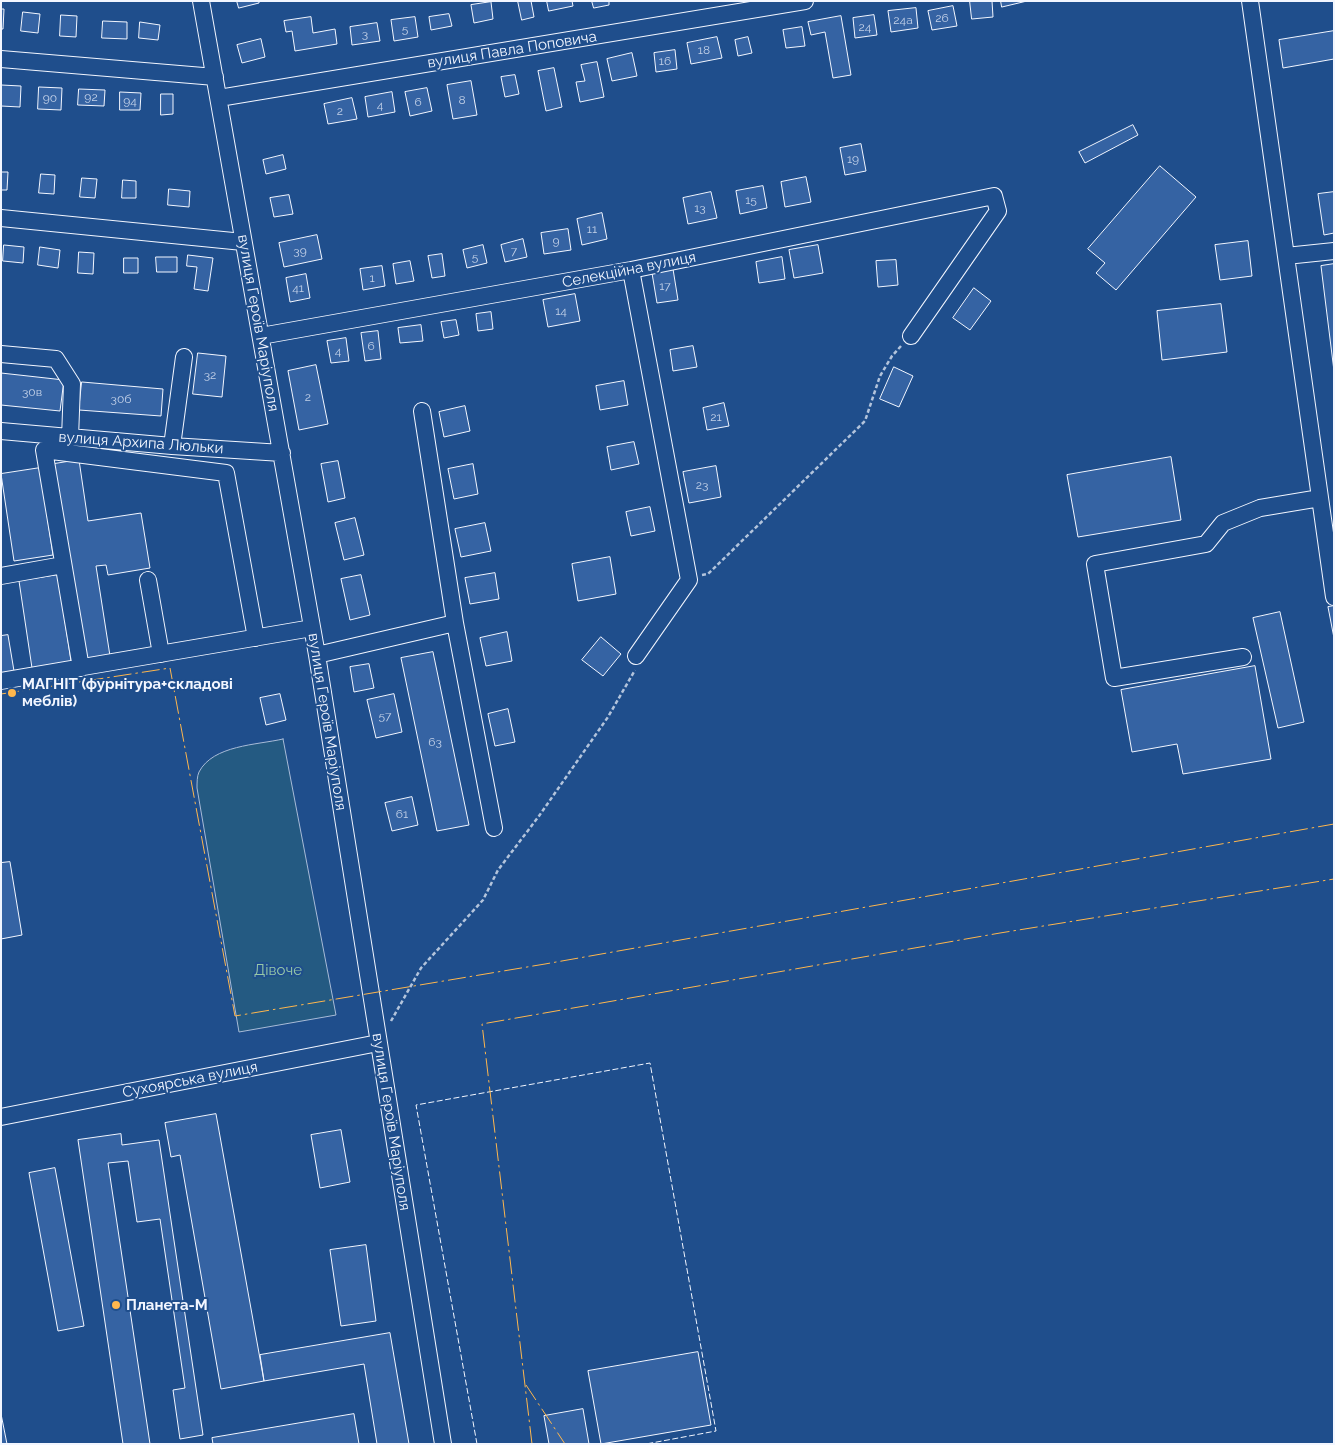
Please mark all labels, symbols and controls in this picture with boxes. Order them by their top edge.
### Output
house number: 26 [935,11,949,25]
house number: 24а [893,13,913,27]
house number: 24 [859,20,871,34]
house number: 5 [402,22,408,36]
house number: 3 [362,27,368,41]
street label: вулиця Павла Поповича [426,28,598,72]
house number: 18 [698,43,710,57]
house number: 16 [659,54,671,68]
house number: 92 [84,90,98,104]
house number: 90 [43,91,57,105]
house number: 8 [458,93,466,107]
house number: 94 [123,94,137,108]
house number: 6 [414,95,422,109]
house number: 4 [377,98,383,112]
house number: 2 [337,104,343,118]
house number: 19 [847,152,859,166]
house number: 15 [745,193,757,207]
house number: 13 [694,201,706,215]
house number: 11 [587,222,597,236]
street label: вулиця Героїв Маріуполя [234,233,282,413]
house number: 9 [552,234,560,248]
house number: 39 [293,244,307,258]
house number: 7 [511,244,517,258]
street label: Селекційна вулиця [561,248,697,292]
house number: 5 [472,250,478,264]
house number: 1 [369,271,375,285]
house number: 17 [659,279,671,293]
house number: 41 [292,281,304,295]
house number: 14 [555,304,567,318]
house number: 6 [367,339,375,353]
house number: 4 [335,344,341,358]
house number: 32 [204,368,216,382]
house number: 30в [22,385,42,399]
house number: 2 [305,390,311,404]
house number: 30б [110,392,132,406]
house number: 21 [710,410,722,424]
street label: вулиця Архипа Люльки [58,428,224,458]
house number: 23 [696,478,708,492]
street label: вулиця Героїв Маріуполя [304,632,350,812]
place label: МАГНІТ (фурнітура+складові меблів) [22,675,233,710]
marker: МАГНІТ (фурнітура+складові меблів) [6,687,18,699]
house number: 57 [379,709,391,723]
house number: 63 [428,735,442,749]
house number: 61 [396,807,408,821]
park label: Дівоче [254,961,302,979]
street label: вулиця Героїв Маріуполя [368,1032,414,1212]
street label: Сухоярська вулиця [121,1058,259,1102]
place label: Планета-М [126,1296,208,1314]
marker: Планета-М [110,1299,122,1311]

